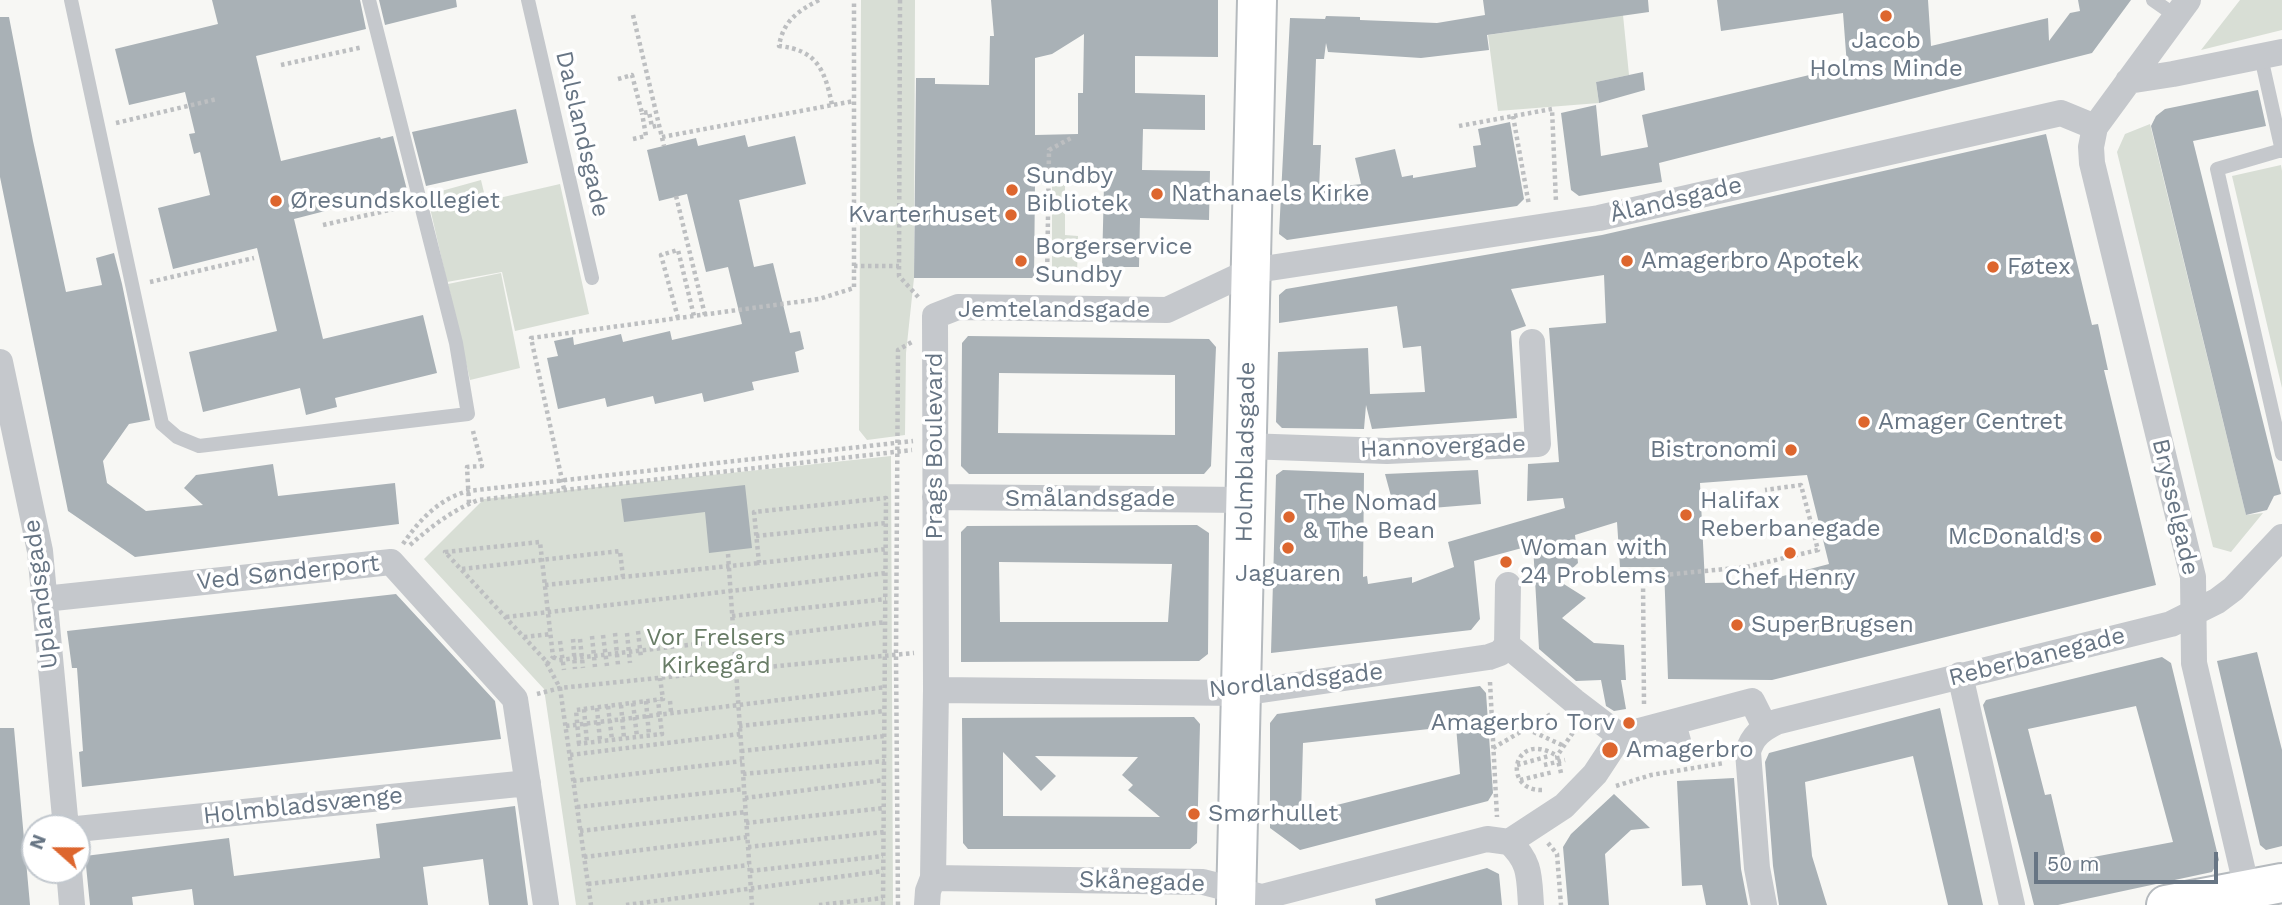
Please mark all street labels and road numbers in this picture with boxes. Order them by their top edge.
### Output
street label: Dalslandsgade [549,48,615,220]
street label: Ålandsgade [1607,171,1745,229]
street label: Jemtelandsgade [958,296,1150,324]
street label: Prags Boulevard [921,352,949,540]
street label: Holmbladsgade [1230,361,1262,543]
street label: Hannovergade [1360,430,1526,464]
street label: Brysselgade [2145,436,2205,578]
street label: Smålandsgade [1005,485,1175,513]
street label: Uplandsgade [18,517,64,671]
street label: Ved Sønderport [195,549,381,597]
street label: Reberbanegade [1946,621,2128,693]
street label: Nordlandsgade [1207,658,1385,704]
street label: Holmbladsvænge [202,781,404,831]
street label: Skånegade [1078,865,1206,899]

